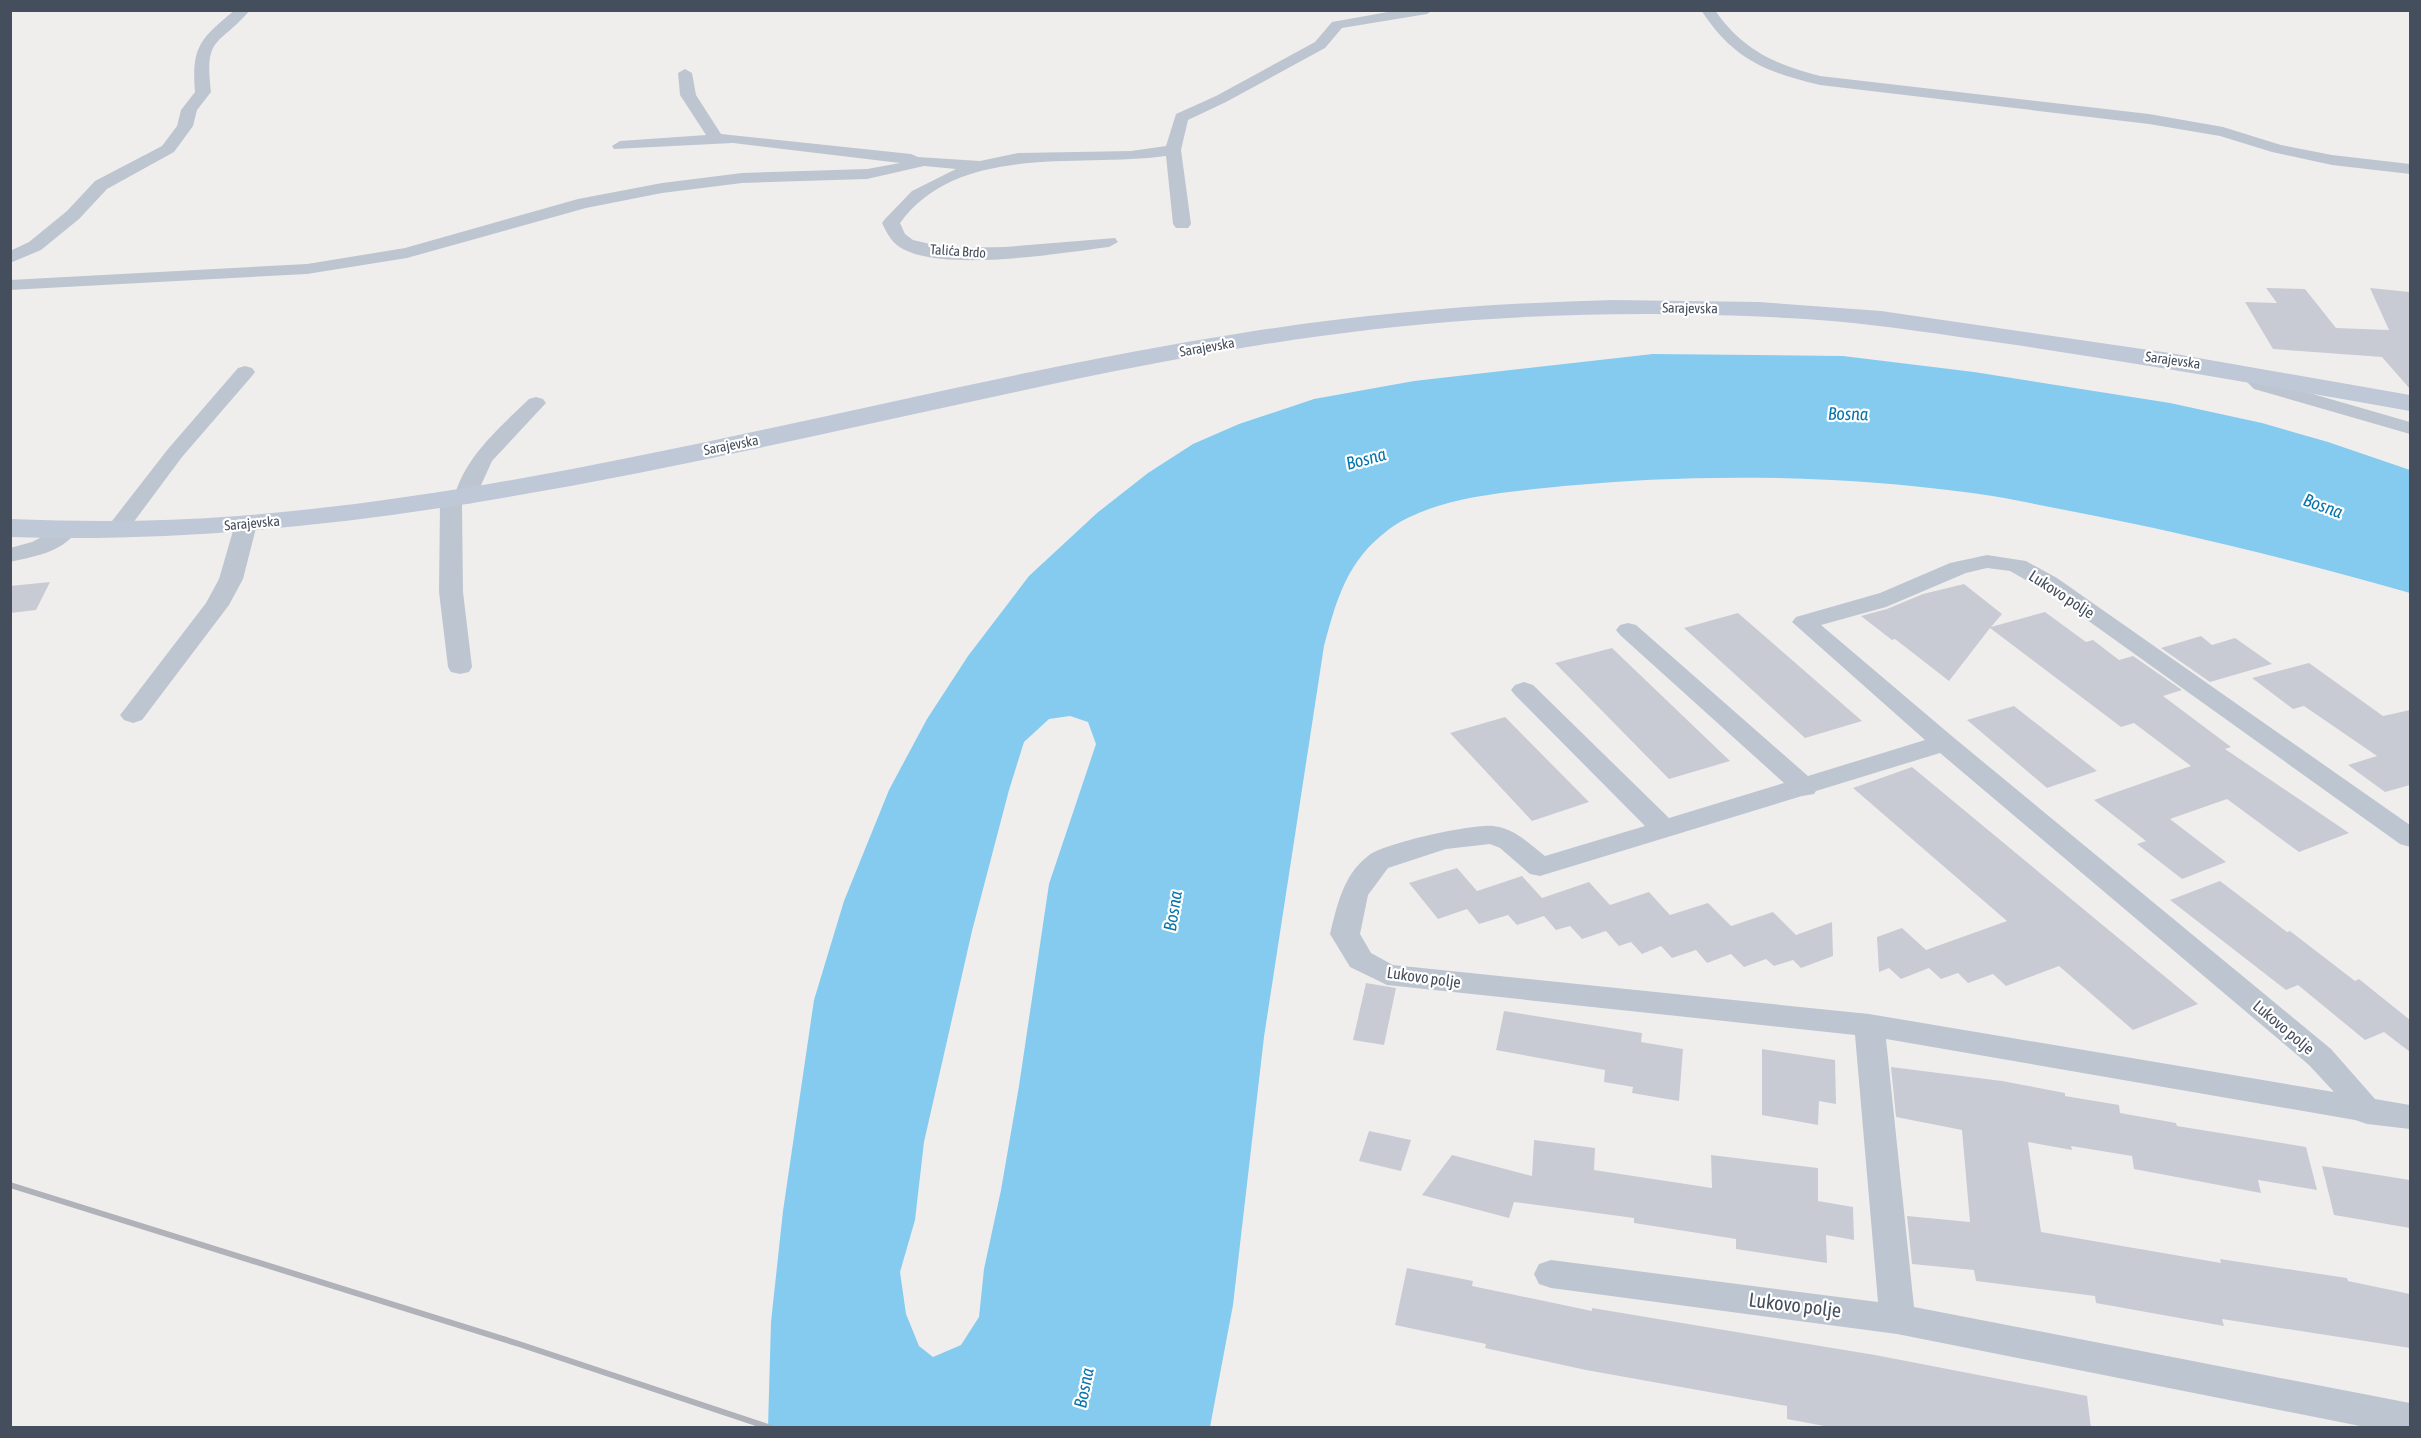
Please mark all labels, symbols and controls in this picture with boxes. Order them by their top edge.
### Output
street label: Talića Brdo [929,241,987,261]
street label: Sarajevska [1662,300,1718,316]
street label: Sarajevska [1178,334,1236,360]
street label: Sarajevska [2144,348,2202,372]
water label: Bosna [1828,403,1869,424]
street label: Sarajevska [702,432,760,458]
water label: Bosna [1344,443,1389,474]
water label: Bosna [2301,489,2346,523]
street label: Sarajevska [224,513,280,533]
street label: Lukovo polje [2025,566,2098,623]
water label: Bosna [1159,889,1186,933]
street label: Lukovo polje [1386,963,1462,992]
street label: Lukovo polje [2249,996,2318,1059]
street label: Lukovo polje [1747,1287,1843,1322]
water label: Bosna [1069,1365,1098,1410]

